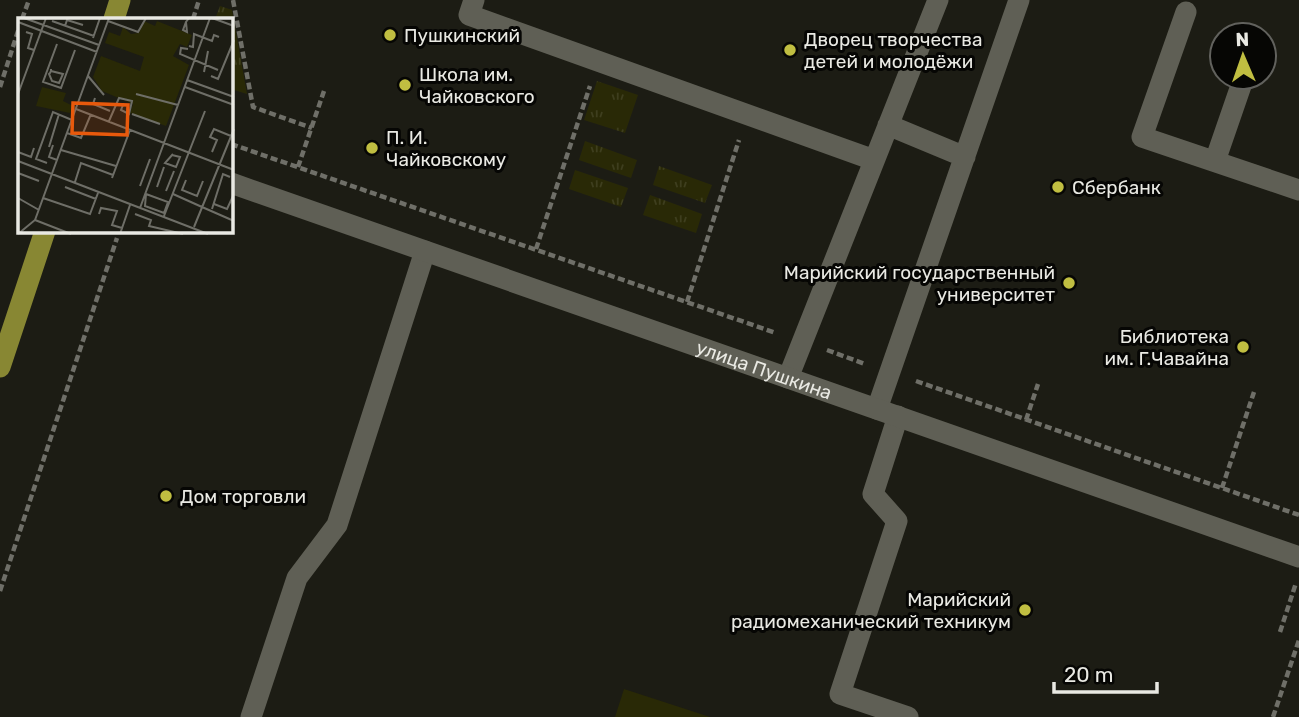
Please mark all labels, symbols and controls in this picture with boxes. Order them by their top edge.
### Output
inset map [18,18,233,233]
north arrow [1208,21,1278,91]
place label: Пушкинский [404,24,520,47]
marker: Пушкинский [382,27,398,43]
place label: Дворец творчества детей и молодёжи [804,28,982,73]
text: N [1235,28,1250,51]
marker: Дворец творчества детей и молодёжи [782,42,798,58]
place label: Школа им. Чайковского [419,63,535,108]
marker: Школа им. Чайковского [397,77,413,93]
place label: П. И. Чайковскому [386,126,506,171]
marker: П. И. Чайковскому [364,140,380,156]
place label: Сбербанк [1072,176,1161,199]
marker: Сбербанк [1050,179,1066,195]
place label: Марийский государственный университет [784,261,1055,306]
marker: Марийский государственный университет [1061,275,1077,291]
place label: Библиотека им. Г.Чавайна [1104,325,1229,370]
street label: улица Пушкина [693,335,835,404]
marker: Библиотека им. Г.Чавайна [1235,339,1251,355]
place label: Дом торговли [180,485,306,508]
marker: Дом торговли [158,488,174,504]
place label: Марийский радиомеханический техникум [731,588,1011,633]
marker: Марийский радиомеханический техникум [1017,602,1033,618]
scale bar [1054,650,1157,694]
text: 20 m [1064,662,1113,687]

